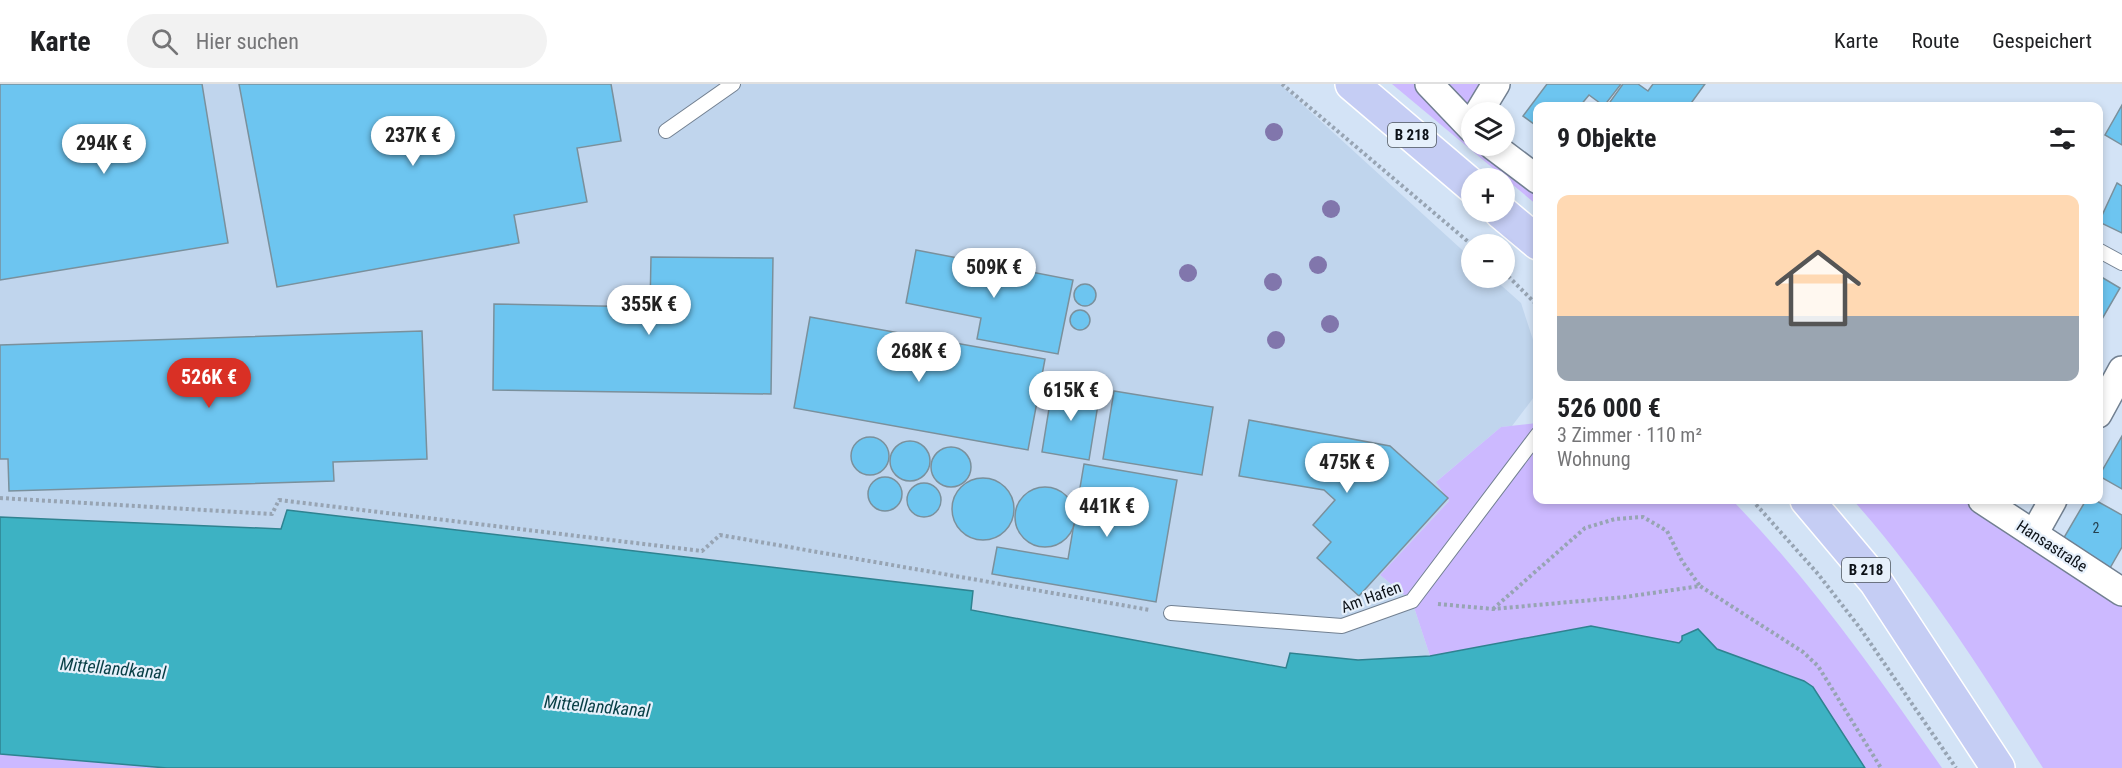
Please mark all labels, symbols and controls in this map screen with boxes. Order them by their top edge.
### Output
search box [127,14,547,68]
text: Karte [30,25,91,58]
icon: search [148,25,181,58]
text: Hier suchen [196,29,299,54]
text: Karte [1834,29,1878,53]
text: Route [1911,29,1959,53]
text: Gespeichert [1992,29,2092,53]
map controls [1461,102,1515,288]
button: layers [1461,102,1515,156]
pin: 237K € [364,116,462,167]
icon: filters [2046,122,2079,155]
text: 237K € [385,123,441,147]
road number: B 218 [1388,123,1436,147]
text: 9 Objekte [1557,123,1656,153]
pin: 294K € [55,124,153,175]
text: 294K € [76,131,132,155]
button: + [1461,168,1515,222]
button: − [1461,234,1515,288]
icon: home [1764,234,1872,342]
pin: 509K € [945,248,1043,299]
text: 509K € [966,255,1022,279]
pin: 355K € [600,285,698,336]
text: 355K € [621,292,677,316]
pin: 268K € [870,332,968,383]
text: 268K € [891,339,947,363]
pin: 526K € [160,358,258,409]
text: 526K € [181,365,237,389]
pin: 615K € [1022,371,1120,422]
text: 615K € [1043,378,1099,402]
text: 526 000 € [1557,393,1661,423]
text: 3 Zimmer · 110 m² [1557,423,1702,447]
pin: 475K € [1298,443,1396,494]
text: Wohnung [1557,447,1631,471]
text: 475K € [1319,450,1375,474]
pin: 441K € [1058,487,1156,538]
text: 441K € [1079,494,1135,518]
street label: Hansastraße [2013,516,2091,576]
house number: 2 [2093,520,2100,536]
road number: B 218 [1842,558,1890,582]
street label: Am Hafen [1338,577,1404,617]
water label: Mittellandkanal [59,653,168,683]
water label: Mittellandkanal [543,691,652,721]

